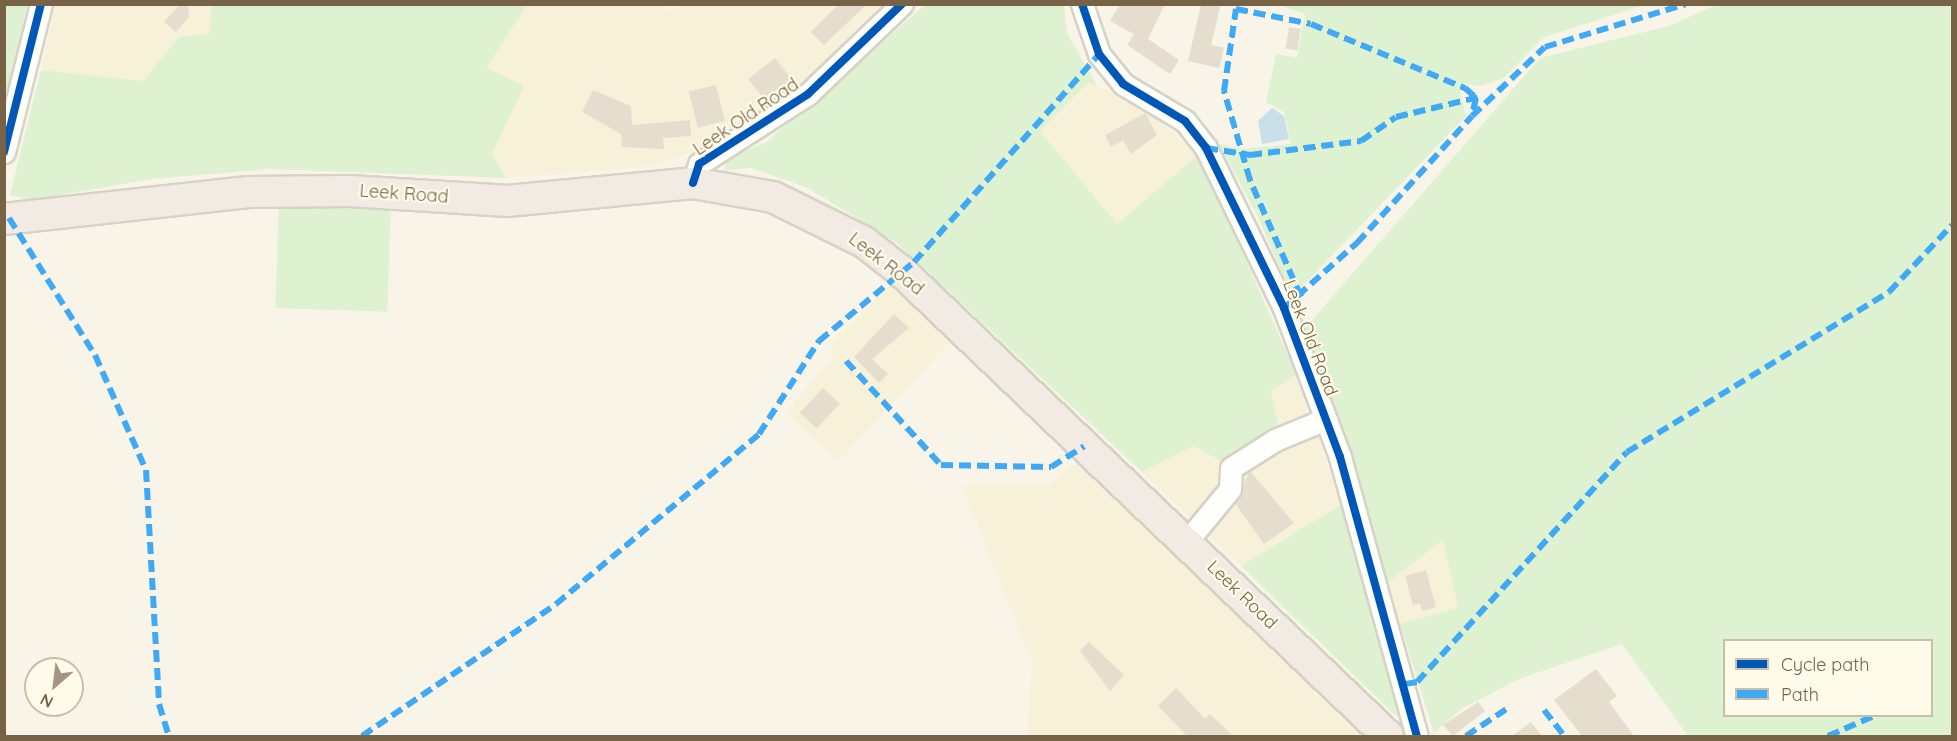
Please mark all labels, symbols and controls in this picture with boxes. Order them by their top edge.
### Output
street label: Leek Old Road [689,74,803,160]
street label: Leek Road [359,180,449,208]
street label: Leek Road [844,228,928,300]
street label: Leek Old Road [1278,277,1342,399]
street label: Leek Road [1202,556,1282,634]
legend [1723,639,1933,717]
text: Cycle path [1781,653,1869,676]
north arrow [24,657,84,717]
text: Path [1781,683,1819,706]
text: N [37,690,56,713]

